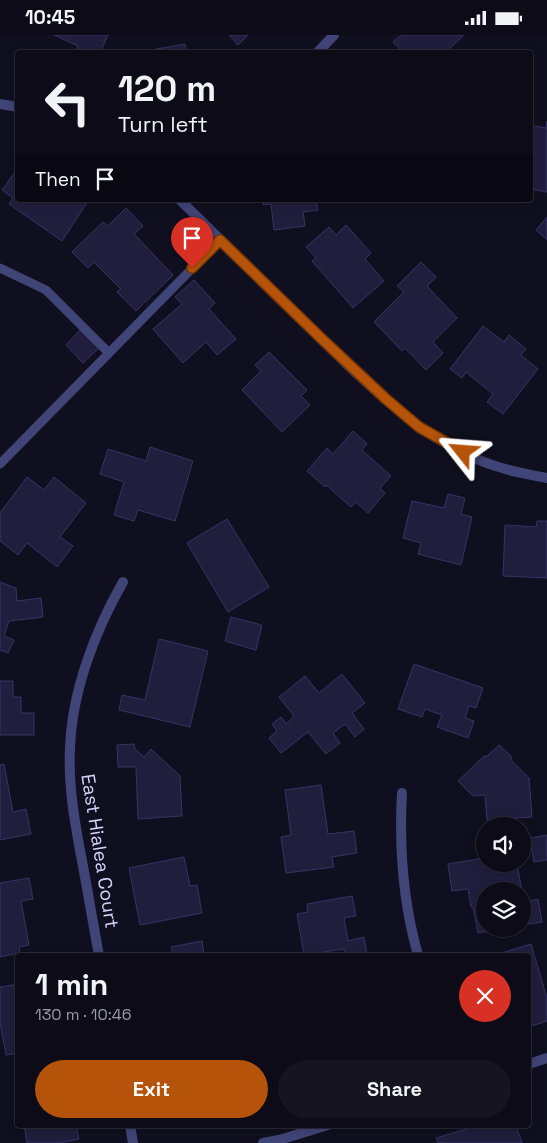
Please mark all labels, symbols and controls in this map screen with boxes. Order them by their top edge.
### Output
text: 10:45 [25,5,75,30]
text: 120 m [118,67,216,111]
icon: left [35,70,100,135]
text: Turn left [118,110,208,138]
icon: arrive [91,165,119,193]
text: Then [35,167,81,192]
pin [171,217,213,268]
icon: arrive [178,224,206,252]
position arrow [436,425,488,477]
street label: East Hialea Court [75,772,125,930]
map controls [476,817,531,937]
button: sound [476,817,531,872]
button: layers [476,882,531,937]
text: 1 min [35,965,108,1004]
button: close [459,970,511,1022]
text: 130 m · 10:46 [35,1004,131,1025]
button: Exit [35,1060,268,1118]
button: Share [278,1060,511,1118]

